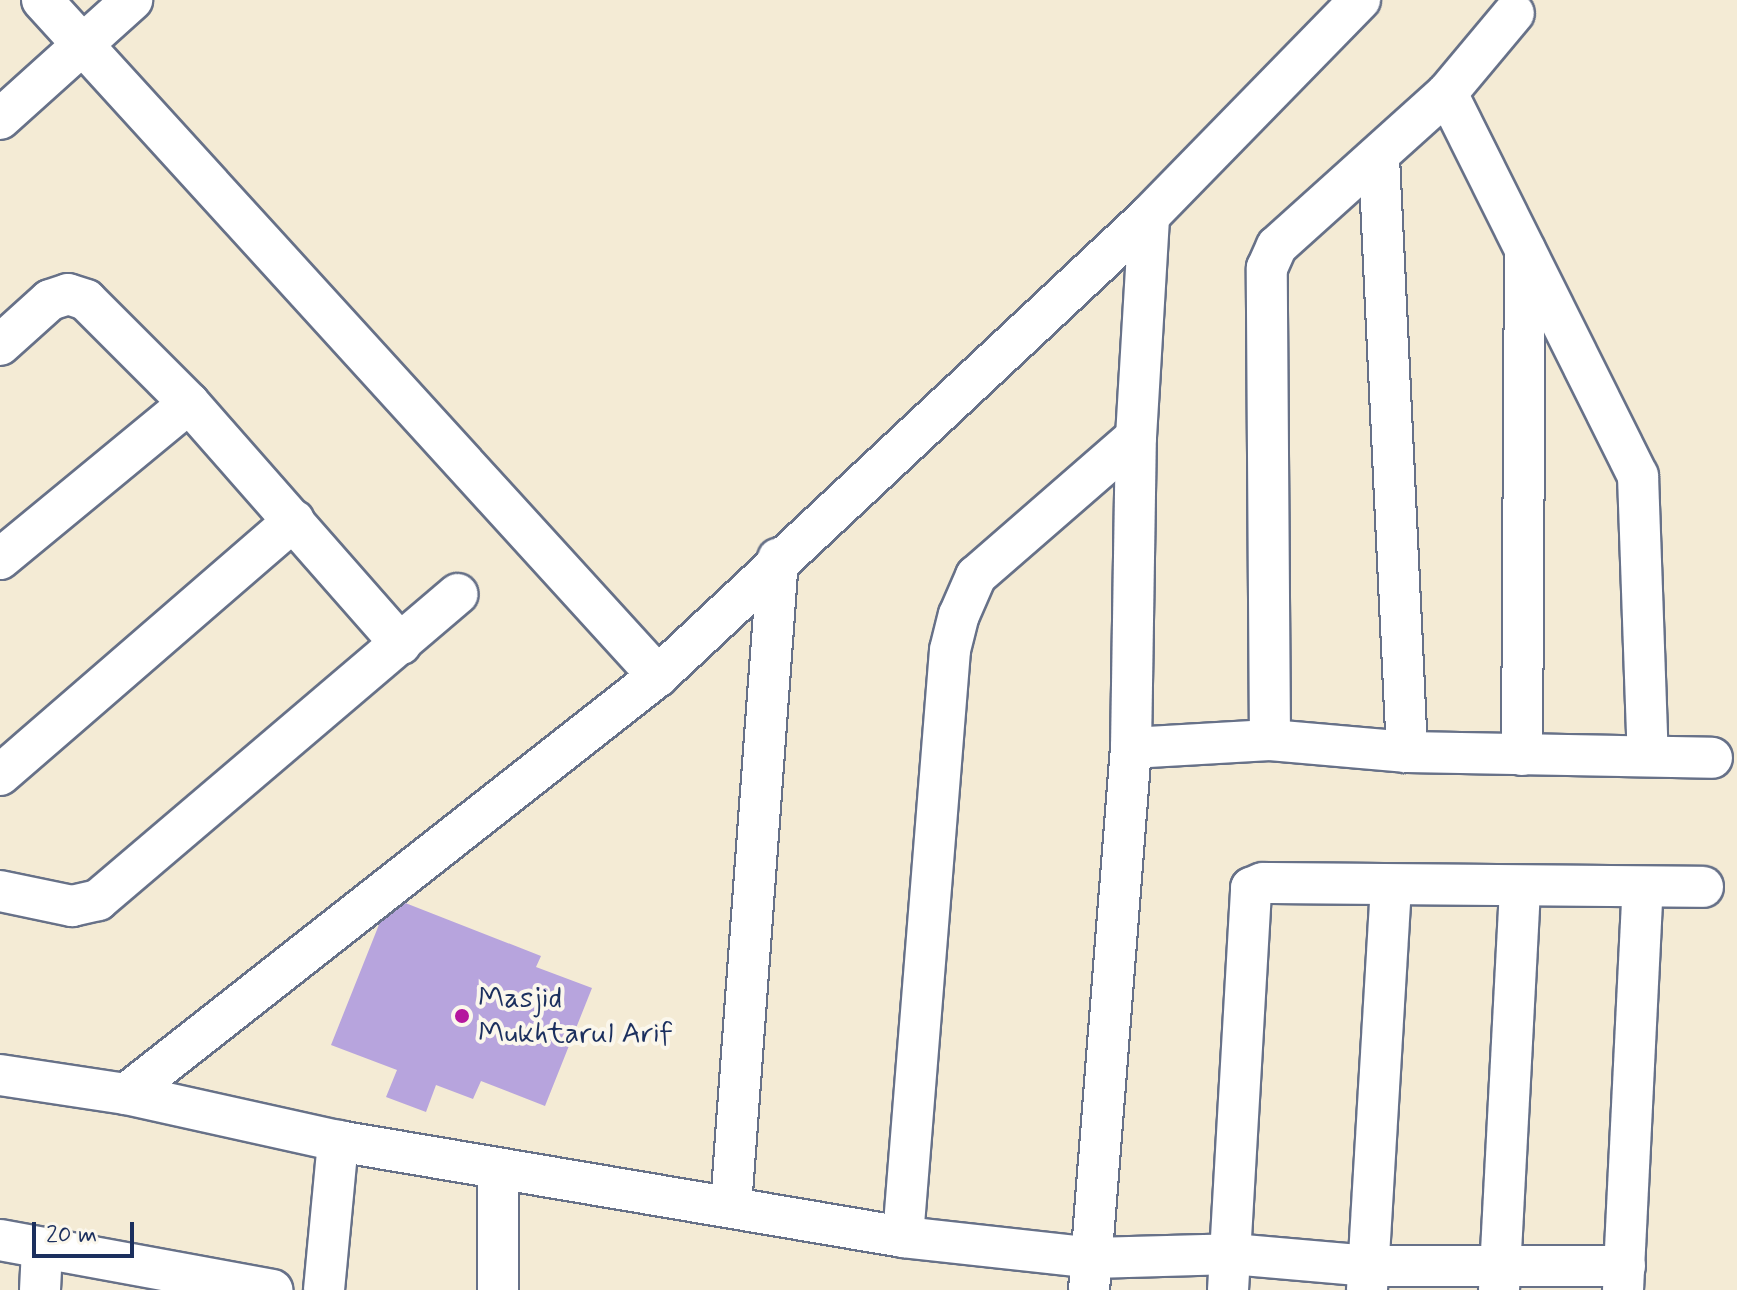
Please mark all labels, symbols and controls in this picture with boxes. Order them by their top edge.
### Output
place label: Masjid Mukhtarul Arif [478,981,673,1052]
marker: Masjid Mukhtarul Arif [453,1007,471,1025]
scale bar [36,1206,138,1256]
text: 20 m [46,1220,97,1251]

